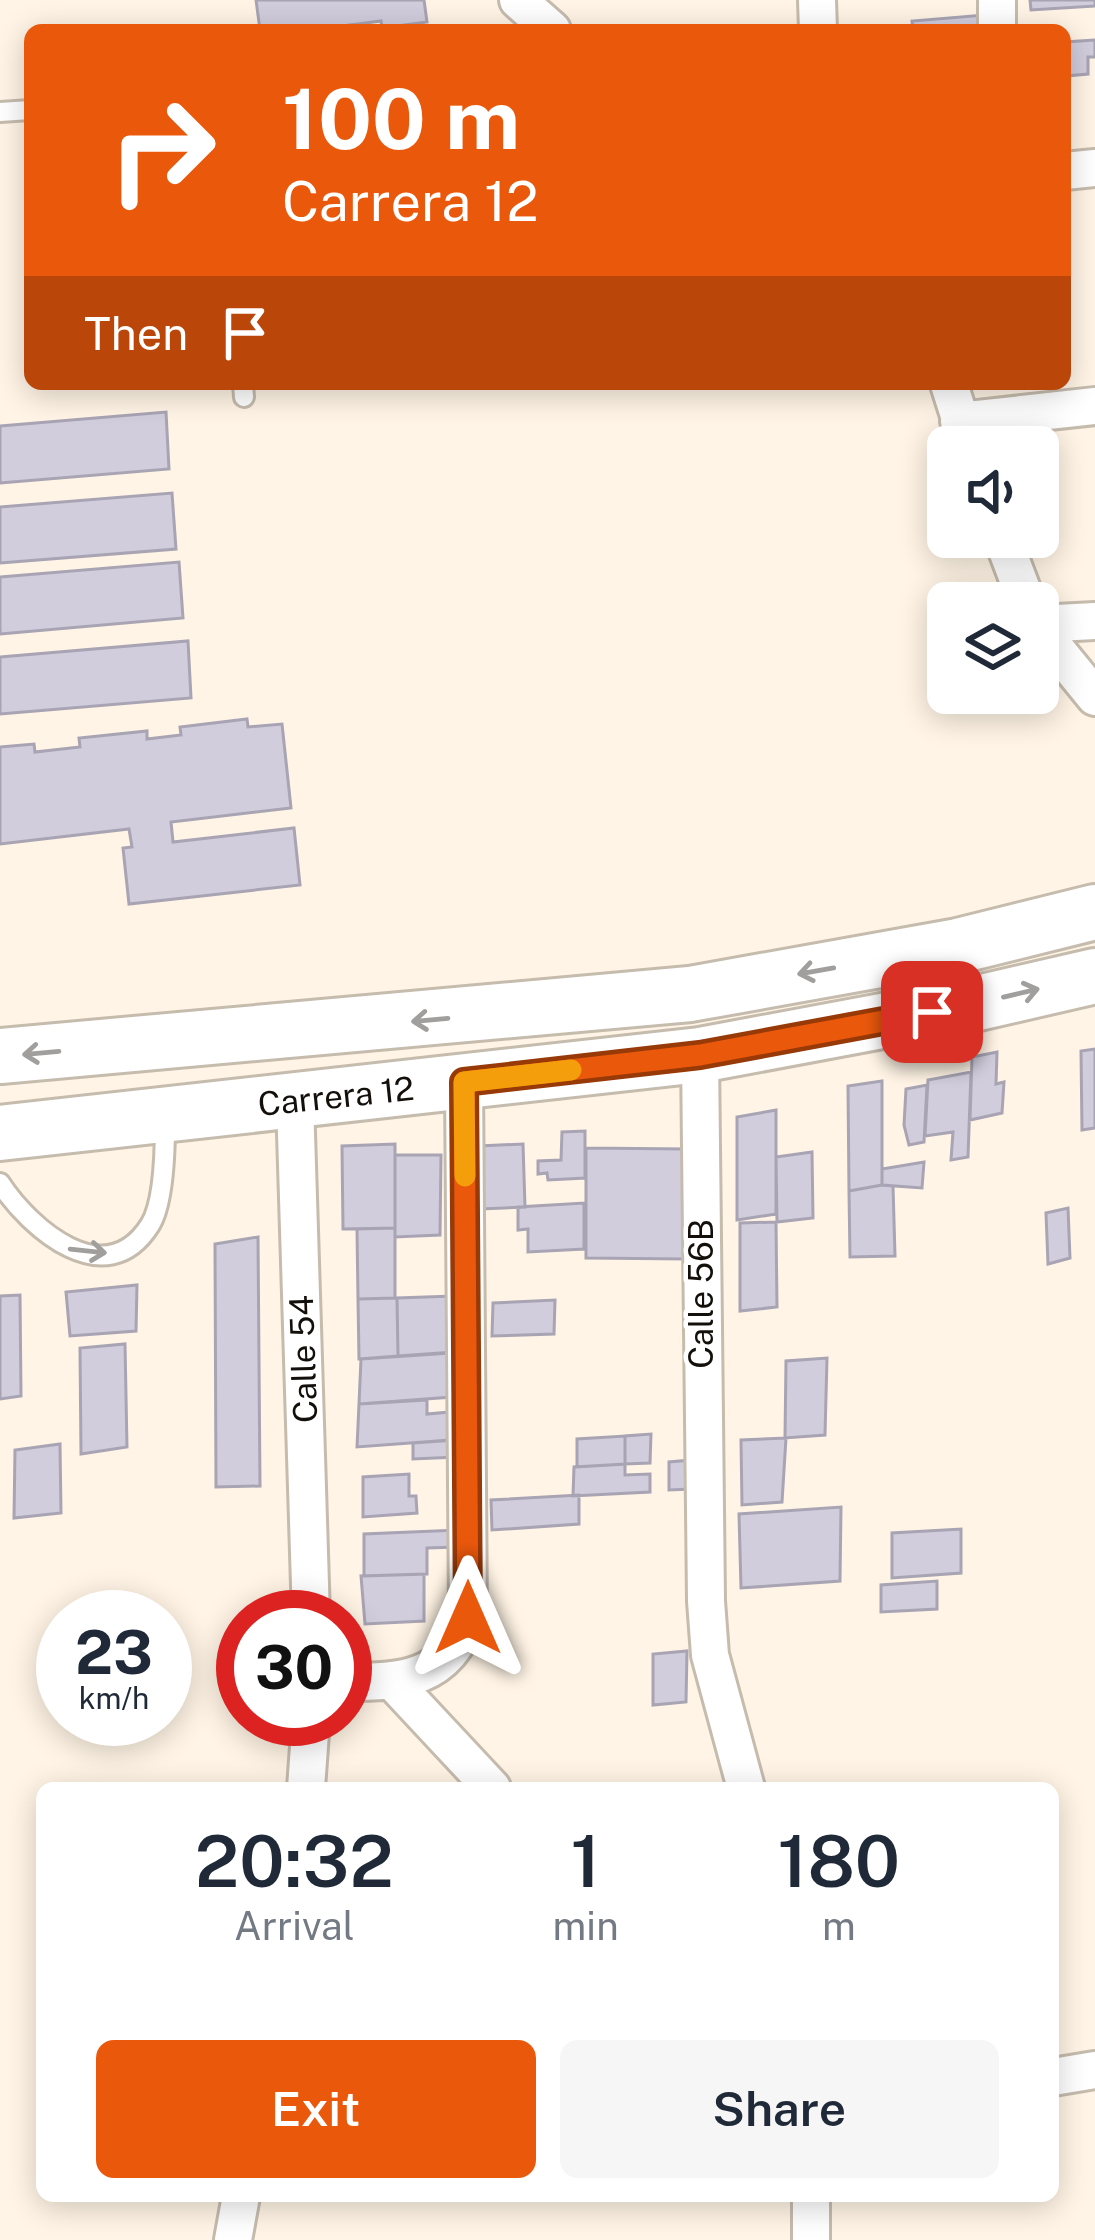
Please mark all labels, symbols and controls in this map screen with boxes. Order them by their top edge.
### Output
text: 100 m [282,69,520,168]
icon: right [84,72,240,228]
text: Carrera 12 [282,170,538,233]
icon: arrive [212,300,278,366]
text: Then [84,307,188,360]
map controls [927,426,1059,714]
button: sound [927,426,1059,558]
button: layers [927,582,1059,714]
one-way arrow [798,961,837,984]
pin [881,961,983,1063]
icon: arrive [899,979,965,1045]
one-way arrow [1001,981,1039,1004]
one-way arrow [411,1009,450,1032]
one-way arrow [22,1041,61,1064]
street label: Carrera 12 [256,1069,416,1123]
street label: Calle 56B [682,1219,720,1369]
one-way arrow [68,1240,107,1262]
street label: Calle 54 [282,1294,324,1424]
position arrow [405,1555,531,1681]
speed limit sign: 30 [216,1590,372,1746]
text: 23 [75,1617,153,1688]
text: km/h [79,1680,149,1716]
text: 20:32 [195,1819,394,1903]
text: 1 [571,1819,601,1903]
text: 180 [777,1819,900,1903]
text: Arrival [234,1903,354,1949]
text: min [553,1903,619,1949]
text: m [822,1903,856,1949]
button: Exit [96,2040,536,2178]
button: Share [560,2040,999,2178]

